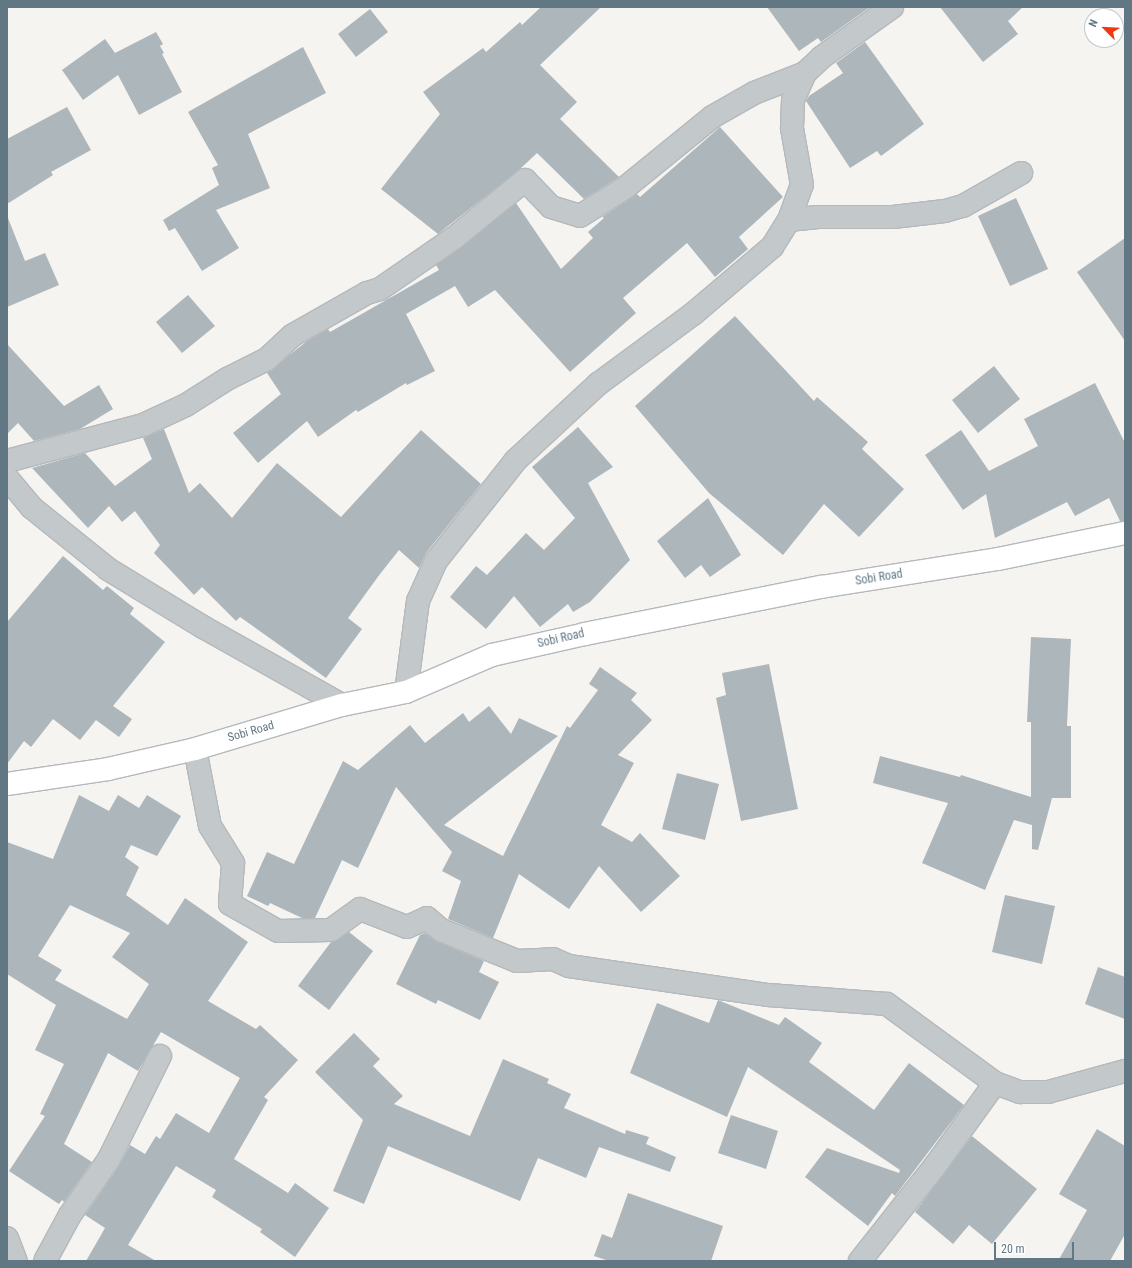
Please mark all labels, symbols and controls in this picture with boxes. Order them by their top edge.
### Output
north arrow [1084,8,1124,48]
text: N [1086,18,1101,29]
street label: Sobi Road [854,567,904,589]
street label: Sobi Road [536,627,586,651]
street label: Sobi Road [226,718,276,746]
scale bar [996,1234,1076,1260]
text: 20 m [1001,1242,1025,1256]

